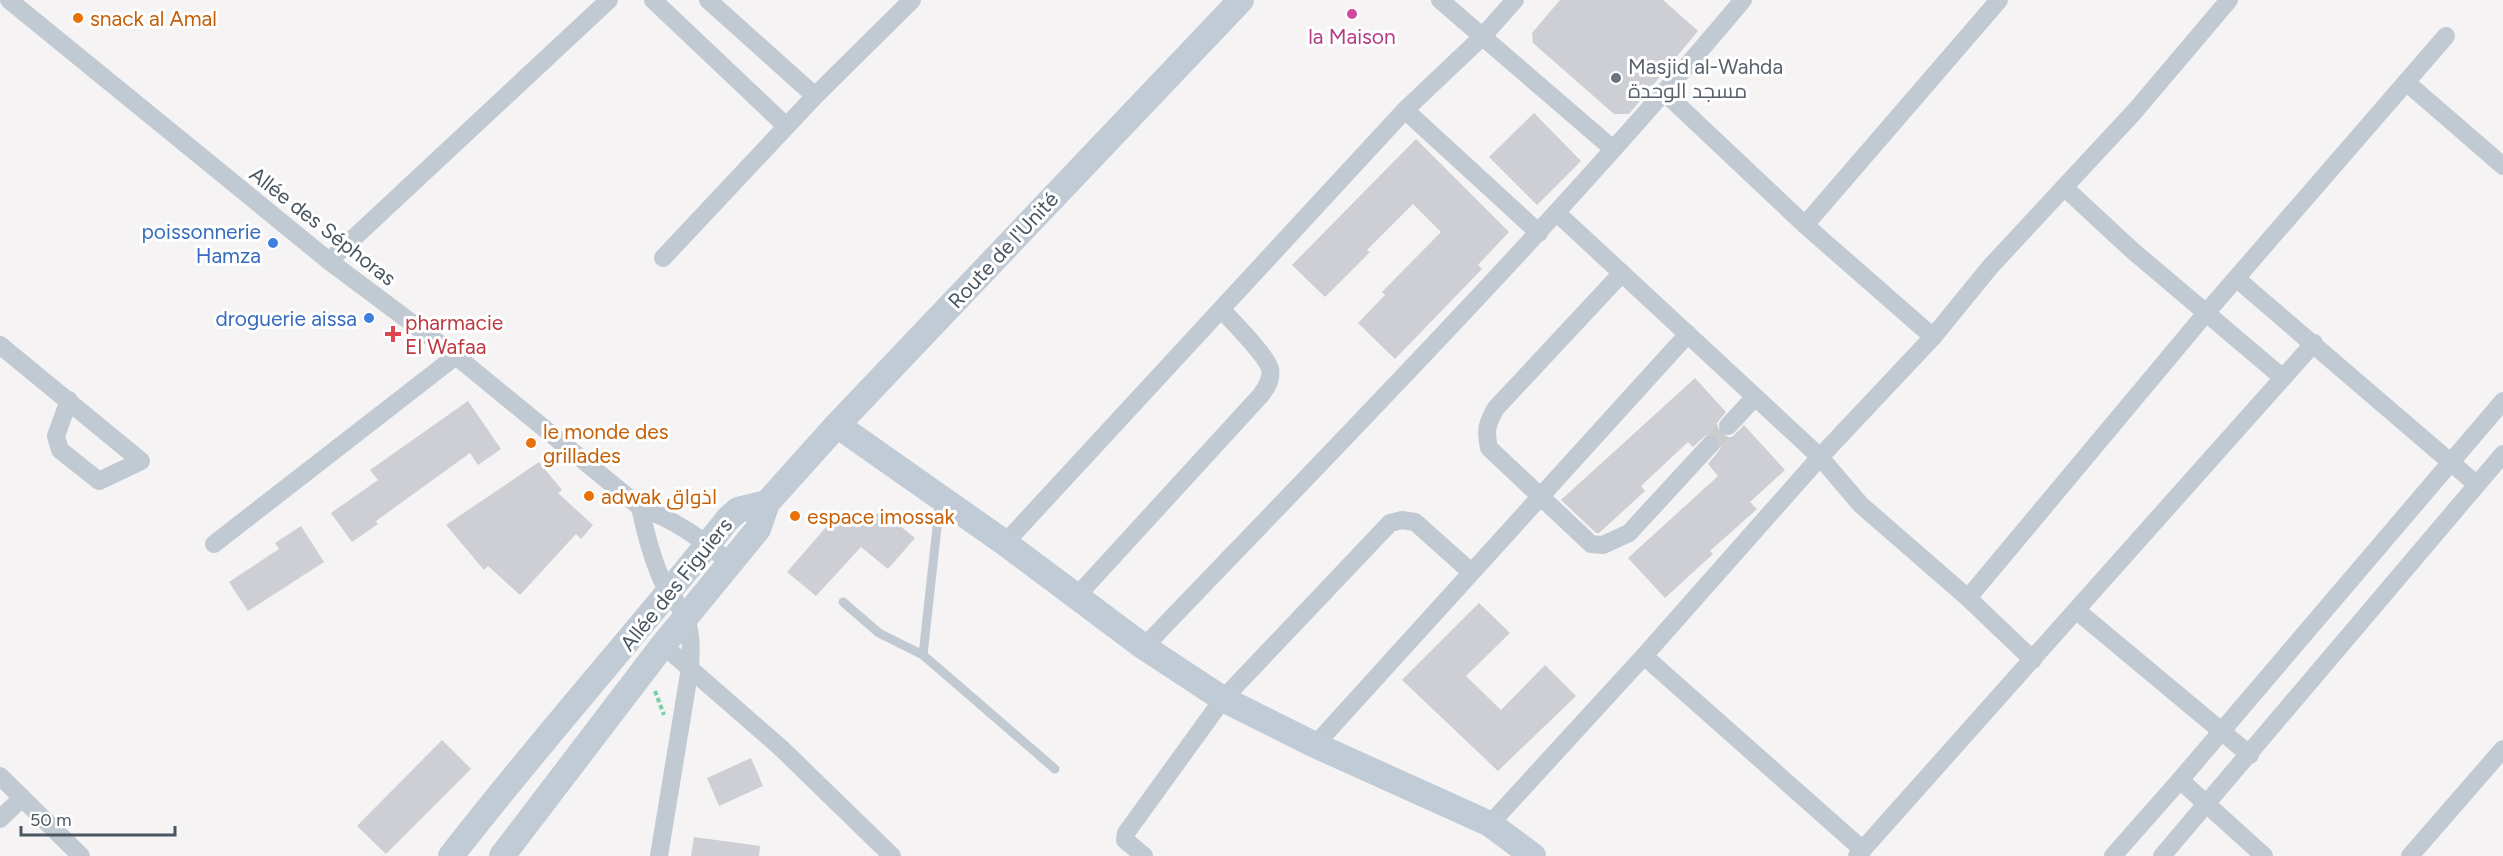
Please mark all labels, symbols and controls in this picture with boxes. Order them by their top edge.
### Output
place label: snack al Amal [90,6,217,31]
marker: la Maison [1345,7,1359,21]
marker: snack al Amal [71,11,85,25]
place label: la Maison [1308,24,1396,49]
place label: Masjid al-Wahda مسجد الوحدة [1628,54,1783,103]
marker: Masjid al-Wahda مسجد الوحدة [1609,71,1623,85]
street label: Allée des Séphoras [245,161,401,291]
street label: Route de l'Unité [943,187,1063,313]
place label: poissonnerie Hamza [141,219,261,268]
marker: poissonnerie Hamza [266,236,280,250]
place label: droguerie aissa [215,306,357,331]
place label: pharmacie El Wafaa [405,310,503,359]
marker: droguerie aissa [362,311,376,325]
marker: pharmacie El Wafaa [386,327,400,341]
place label: le monde des grillades [543,419,669,468]
marker: le monde des grillades [524,436,538,450]
place label: adwak اذواق [601,484,717,510]
marker: adwak اذواق [582,489,596,503]
place label: espace imossak [807,504,956,529]
marker: espace imossak [788,509,802,523]
street label: Allée des Figuiers [615,512,737,656]
scale bar [21,799,176,837]
text: 50 m [30,809,72,831]

